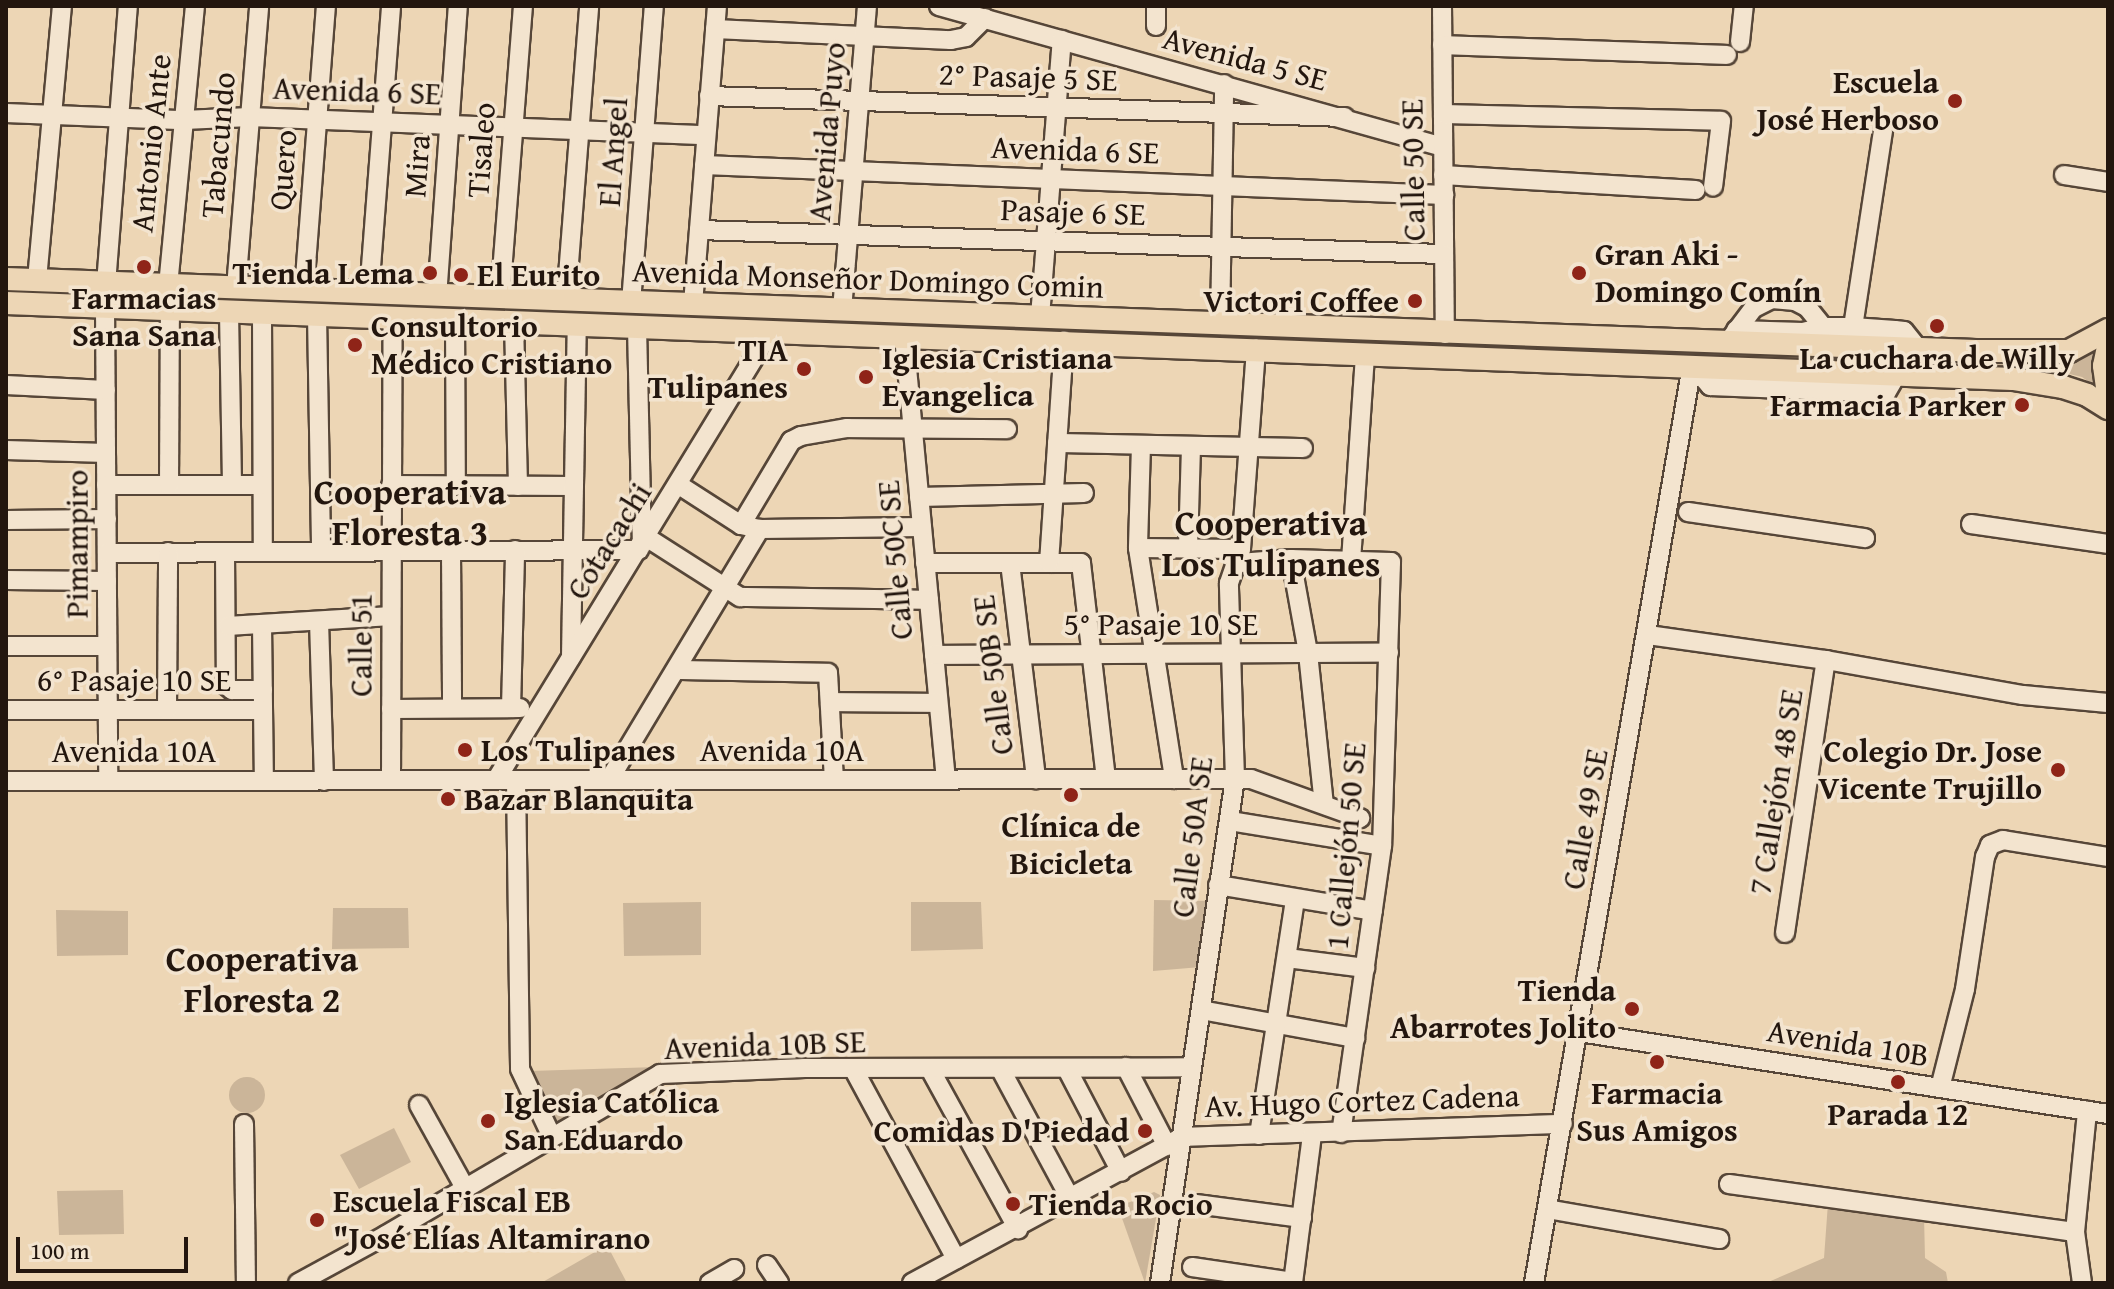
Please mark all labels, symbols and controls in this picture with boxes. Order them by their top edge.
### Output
street label: Avenida 5 SE [1159,19,1331,99]
street label: Avenida Puyo [800,40,854,224]
street label: Antonio Ante [123,52,179,234]
street label: 2° Pasaje 5 SE [938,55,1118,99]
place label: Escuela José Herboso [1757,64,1939,139]
street label: Avenida 6 SE [272,69,442,113]
street label: Tabacundo [192,70,244,220]
marker: Escuela José Herboso [1946,92,1964,110]
street label: El Angel [590,96,636,208]
street label: Calle 50 SE [1393,99,1433,241]
street label: Tisaleo [459,101,503,199]
street label: Quero [261,128,305,212]
street label: Avenida 6 SE [990,128,1160,172]
street label: Mira [396,133,438,199]
street label: Pasaje 6 SE [1000,190,1146,234]
place label: Gran Aki - Domingo Comín [1595,236,1821,311]
street label: Avenida Monseñor Domingo Comin [631,252,1105,306]
place label: Tienda Lema [233,254,414,292]
place label: El Eurito [477,256,600,294]
marker: Farmacias Sana Sana [135,258,153,276]
marker: Tienda Lema [421,264,439,282]
marker: Gran Aki - Domingo Comín [1570,264,1588,282]
marker: El Eurito [452,266,470,284]
place label: Farmacias Sana Sana [71,280,217,355]
place label: Victori Coffee [1203,282,1399,320]
marker: Victori Coffee [1406,292,1424,310]
place label: Consultorio Médico Cristiano [371,308,612,383]
marker: La cuchara de Willy [1928,317,1946,335]
place label: TIA Tulipanes [648,332,788,407]
marker: Consultorio Médico Cristiano [346,336,364,354]
place label: La cuchara de Willy [1799,339,2075,377]
place label: Iglesia Cristiana Evangelica [882,340,1113,415]
marker: TIA Tulipanes [795,360,813,378]
marker: Iglesia Cristiana Evangelica [857,368,875,386]
place label: Farmacia Parker [1770,386,2006,424]
marker: Farmacia Parker [2013,396,2031,414]
district label: Cooperativa Floresta 3 [314,468,506,553]
street label: Pimampiro [58,470,96,618]
street label: Cotacachi [558,476,660,606]
street label: Calle 50C SE [869,479,921,641]
district label: Cooperativa Los Tulipanes [1162,499,1380,584]
street label: Calle 51 [342,593,380,697]
street label: Calle 50B SE [964,593,1022,757]
street label: 5° Pasaje 10 SE [1064,605,1258,643]
street label: 6° Pasaje 10 SE [37,661,231,699]
street label: 7 Callejón 48 SE [1741,686,1811,898]
place label: Los Tulipanes [481,731,676,769]
street label: Avenida 10A [700,731,864,769]
street label: Avenida 10A [52,732,216,770]
place label: Colegio Dr. Jose Vicente Trujillo [1818,733,2042,808]
marker: Los Tulipanes [456,741,474,759]
street label: 1 Callejón 50 SE [1318,741,1374,951]
street label: Calle 49 SE [1554,746,1616,892]
street label: Calle 50A SE [1163,754,1221,920]
marker: Colegio Dr. Jose Vicente Trujillo [2049,761,2067,779]
place label: Bazar Blanquita [464,780,693,818]
marker: Clínica de Bicicleta [1062,786,1080,804]
marker: Bazar Blanquita [439,790,457,808]
place label: Clínica de Bicicleta [1001,808,1141,883]
district label: Cooperativa Floresta 2 [166,935,358,1020]
place label: Tienda Abarrotes Jolito [1390,972,1616,1047]
marker: Tienda Abarrotes Jolito [1623,1000,1641,1018]
street label: Avenida 10B [1764,1011,1932,1075]
street label: Avenida 10B SE [663,1022,867,1068]
marker: Farmacia Sus Amigos [1648,1053,1666,1071]
marker: Parada 12 [1889,1073,1907,1091]
place label: Farmacia Sus Amigos [1576,1075,1738,1150]
street label: Av. Hugo Cortez Cadena [1204,1076,1520,1126]
place label: Iglesia Católica San Eduardo [504,1084,719,1159]
place label: Parada 12 [1828,1095,1968,1133]
marker: Iglesia Católica San Eduardo [479,1112,497,1130]
place label: Comidas D'Piedad [874,1112,1129,1150]
marker: Comidas D'Piedad [1136,1122,1154,1140]
place label: Escuela Fiscal EB "José Elías Altamirano [333,1183,650,1258]
place label: Tienda Rocio [1029,1185,1213,1223]
marker: Tienda Rocio [1004,1195,1022,1213]
marker: Escuela Fiscal EB "José Elías Altamirano [308,1211,326,1229]
scale bar [20,1221,192,1271]
text: 100 m [30,1233,90,1268]

